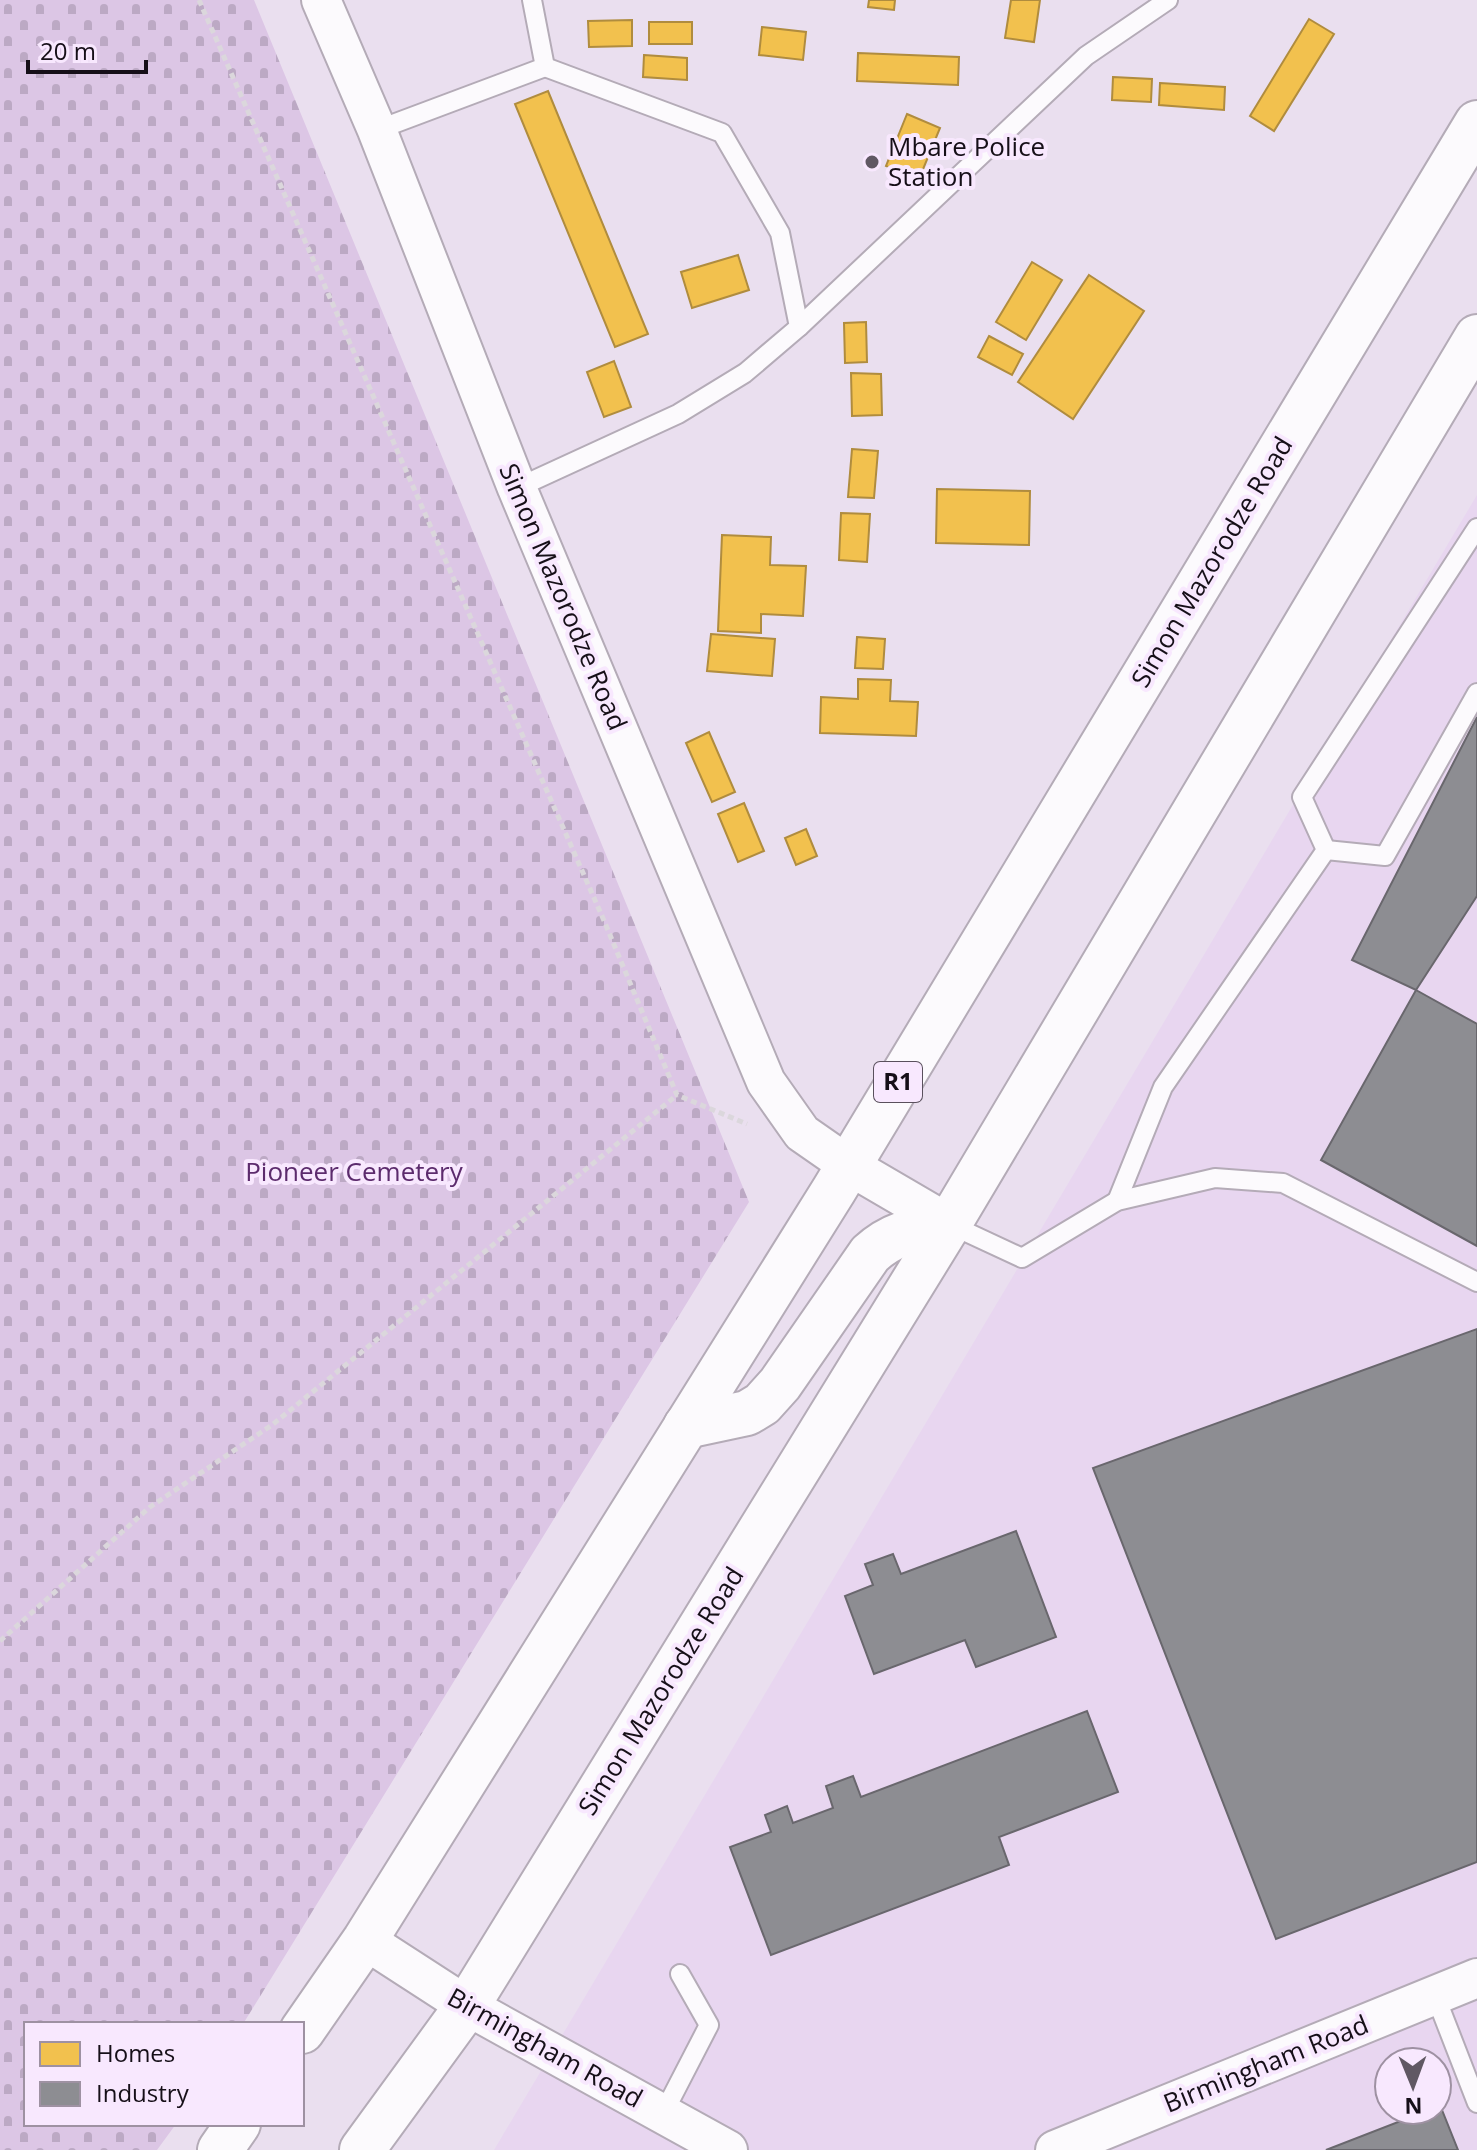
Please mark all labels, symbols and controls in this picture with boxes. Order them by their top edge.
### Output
scale bar [28,24,146,74]
text: 20 m [40,34,96,67]
place label: Mbare Police Station [888,128,1045,194]
marker: Mbare Police Station [863,153,881,171]
street label: Simon Mazorodze Road [1122,429,1300,694]
street label: Simon Mazorodze Road [491,458,636,736]
road number: R1 [874,1062,922,1102]
park label: Pioneer Cemetery [245,1153,464,1189]
street label: Simon Mazorodze Road [569,1559,751,1822]
street label: Birmingham Road [441,1979,650,2116]
street label: Birmingham Road [1158,2006,1373,2121]
legend [24,2022,304,2126]
text: Homes [96,2036,175,2069]
north arrow [1373,2046,1453,2126]
text: Industry [96,2076,190,2109]
text: N [1404,2092,1423,2122]

